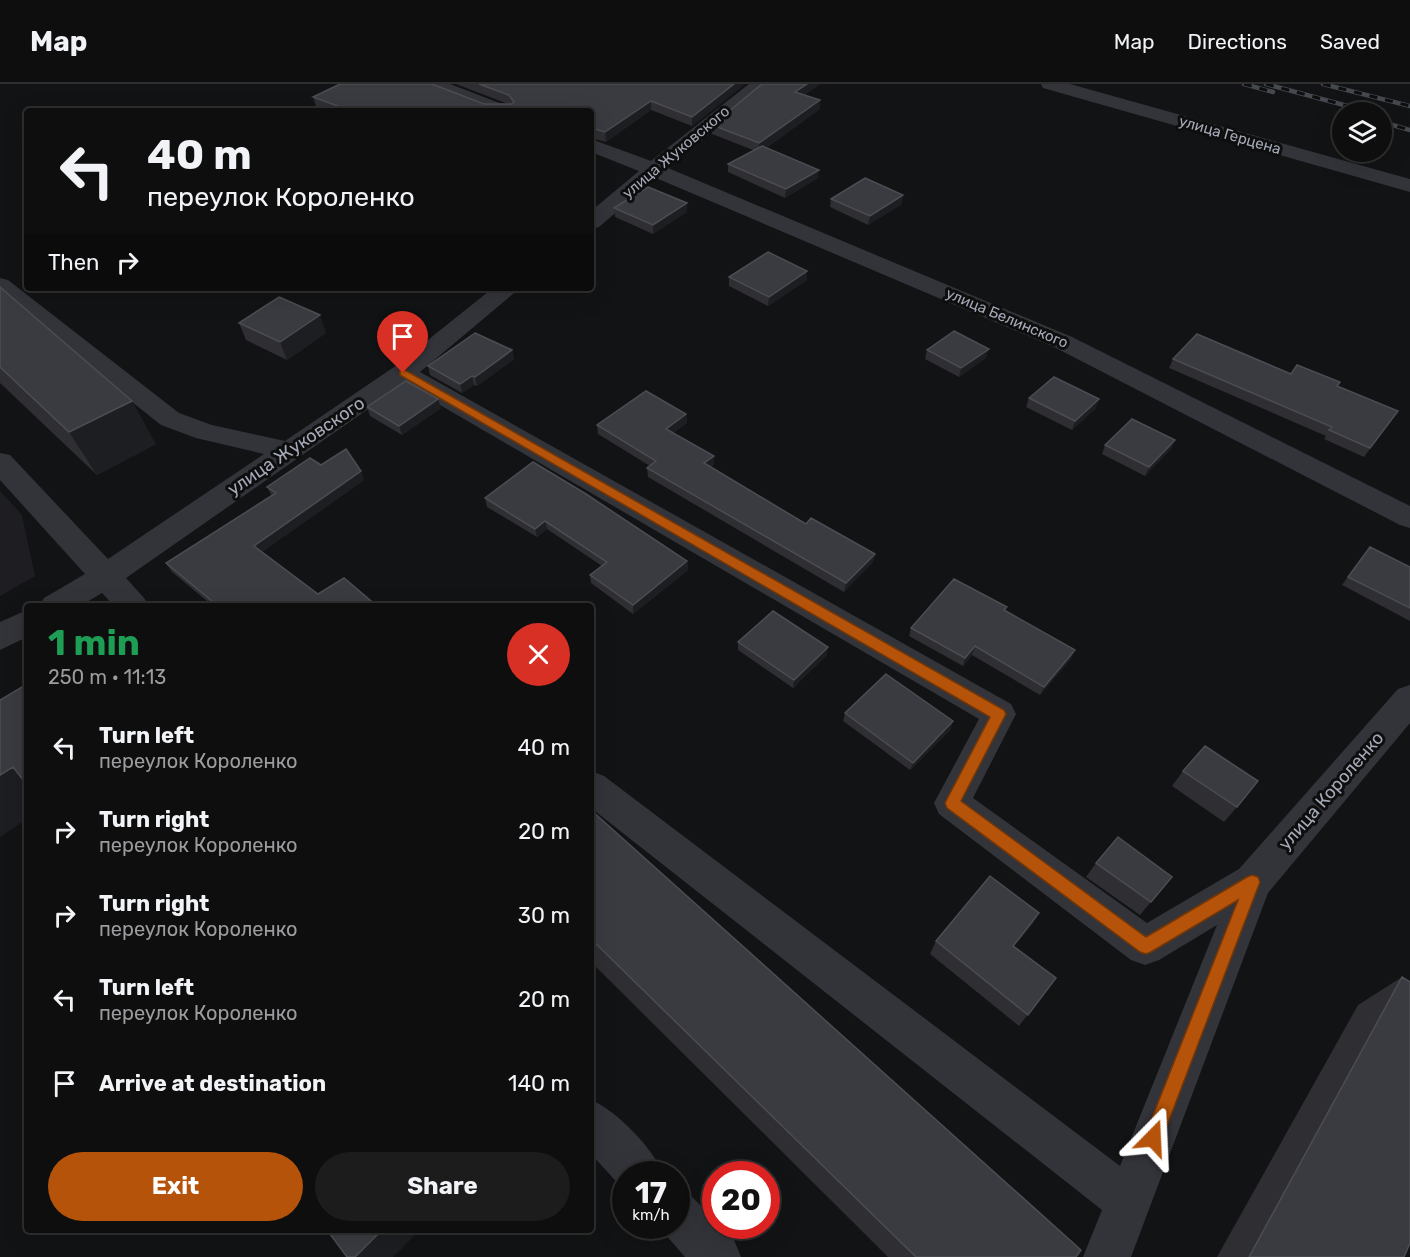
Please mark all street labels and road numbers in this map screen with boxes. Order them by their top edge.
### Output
street label: улица Жуковского [619,102,733,202]
street label: улица Герцена [1177,112,1283,158]
street label: улица Белинского [943,284,1071,352]
street label: улица Жуковского [223,392,369,500]
street label: улица Короленко [1274,727,1388,855]

